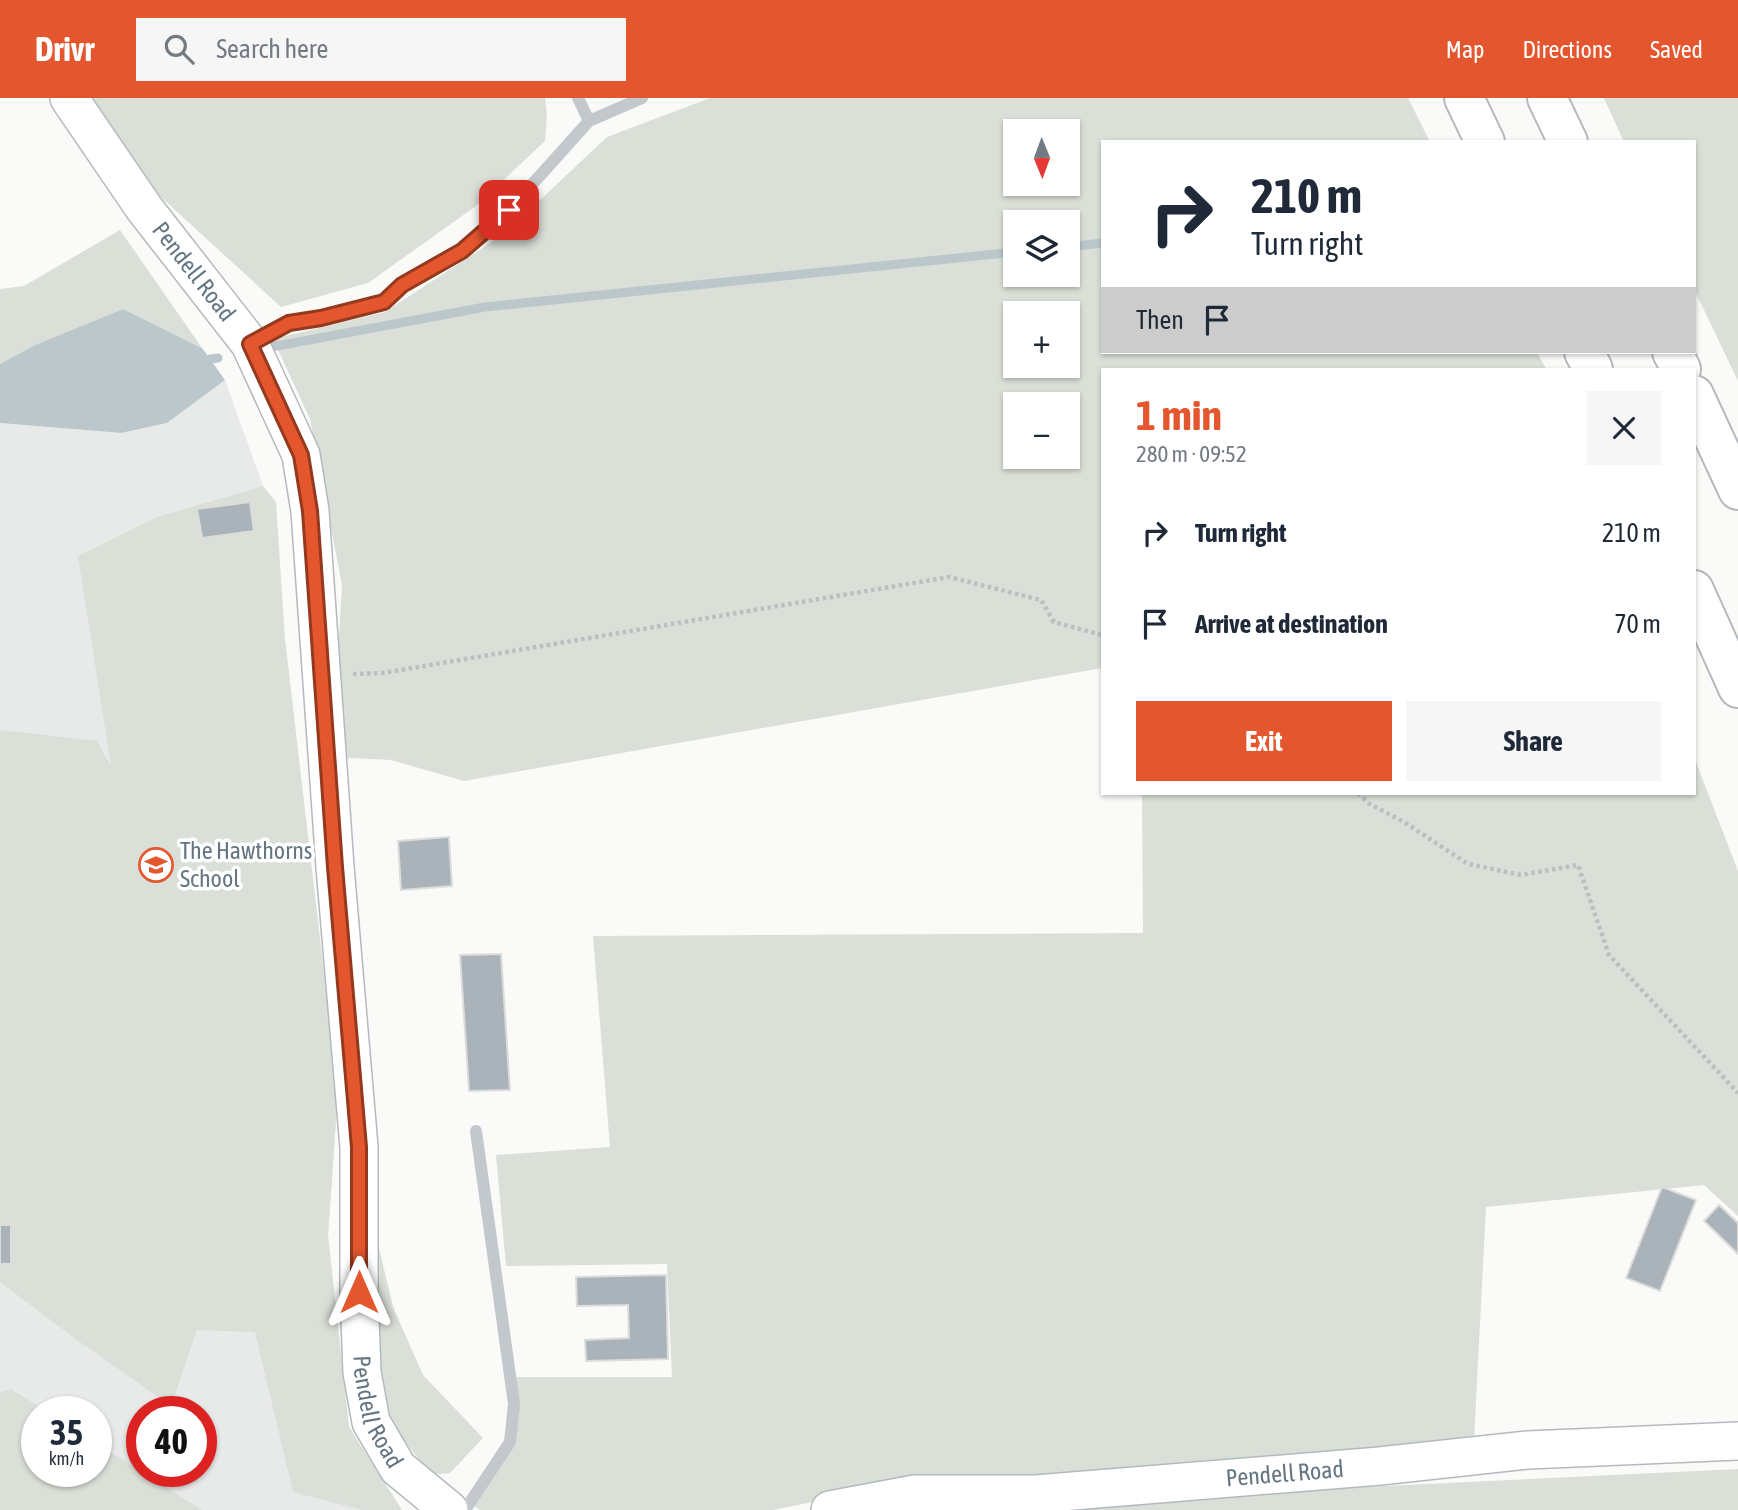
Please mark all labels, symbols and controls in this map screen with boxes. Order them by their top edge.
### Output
search box [136,18,626,81]
text: Drivr [35,30,94,68]
icon: search [160,30,198,68]
text: Search here [216,34,328,64]
text: Map [1446,36,1484,63]
text: Directions [1522,36,1612,63]
text: Saved [1650,36,1703,63]
north arrow [1003,119,1080,196]
map controls [1003,119,1080,469]
text: 210 m [1251,167,1362,223]
icon: right [1136,168,1227,259]
pin [479,180,539,240]
icon: arrive [490,191,528,229]
button: layers [1003,210,1080,287]
street label: Pendell Road [147,217,241,326]
text: Turn right [1251,225,1364,262]
button: + [1003,301,1080,378]
icon: arrive [1198,301,1236,339]
text: Then [1136,305,1184,335]
text: 1 min [1136,391,1222,439]
button: close [1587,391,1661,465]
button: − [1003,392,1080,469]
text: 280 m · 09:52 [1136,441,1247,467]
icon: right [1136,514,1174,552]
text: Turn right [1195,518,1286,548]
text: 210 m [1602,518,1661,548]
icon: arrive [1136,605,1174,643]
text: Arrive at destination [1195,609,1388,639]
text: 70 m [1614,609,1661,639]
button: Exit [1136,701,1392,781]
button: Share [1406,701,1661,781]
place label: The Hawthorns School [180,837,312,892]
school or university icon: The Hawthorns School [137,846,175,884]
position arrow [322,1255,396,1329]
street label: Pendell Road [348,1355,409,1473]
speed limit sign: 40 [126,1396,217,1487]
text: 35 [50,1412,83,1452]
text: km/h [49,1448,84,1469]
street label: Pendell Road [1225,1455,1345,1492]

